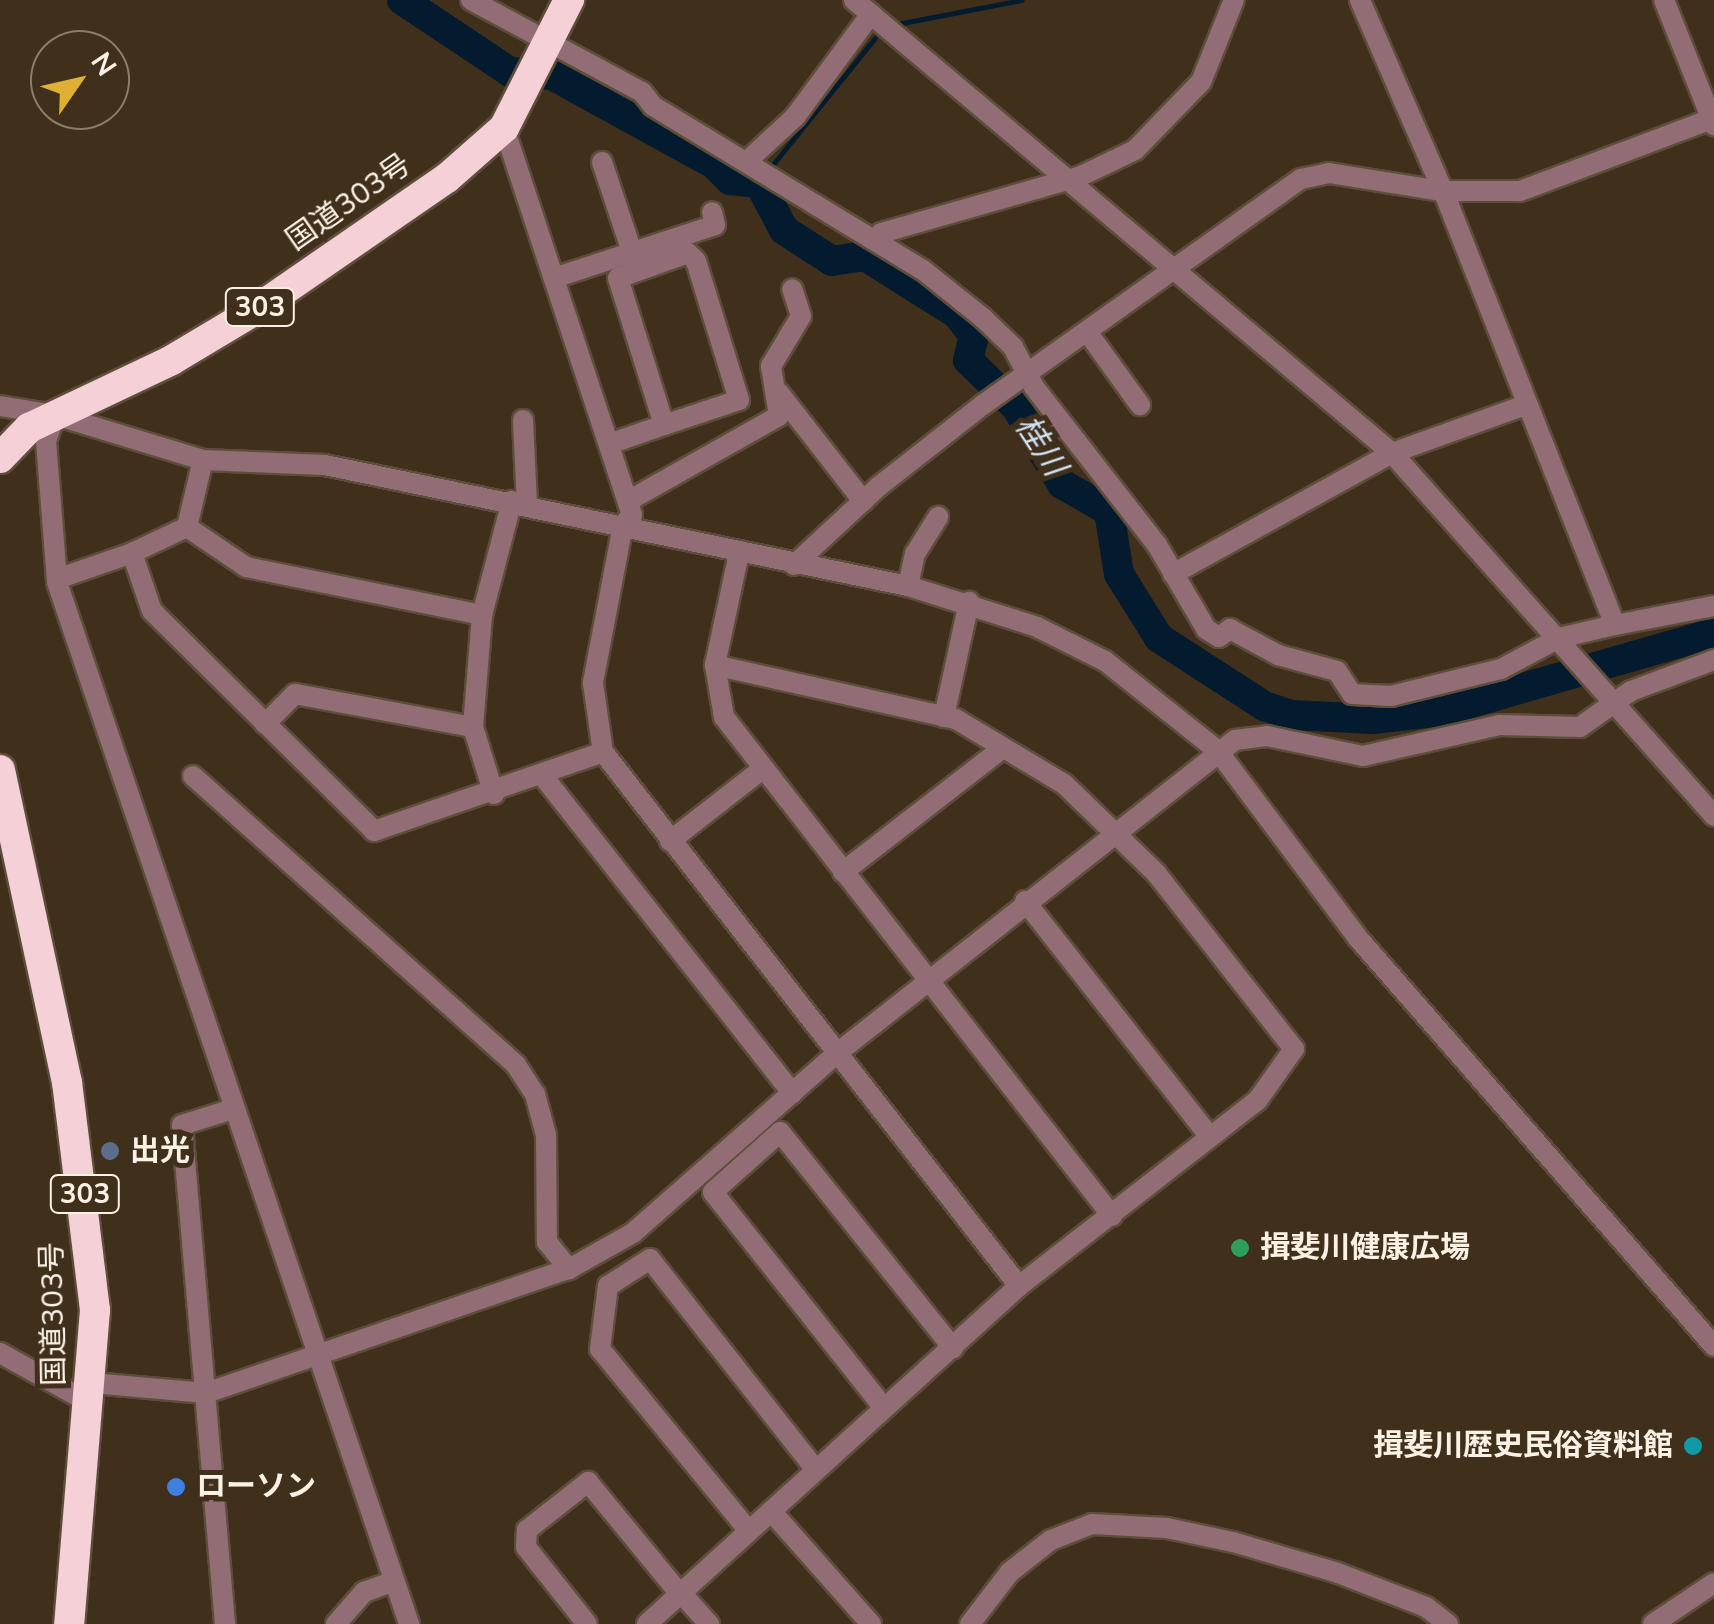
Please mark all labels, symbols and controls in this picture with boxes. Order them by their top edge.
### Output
north arrow [30,30,130,130]
text: N [82,45,125,84]
street label: 国道303号 [280,147,418,259]
road number: 303 [222,284,298,330]
water label: 桂川 [1006,409,1074,483]
place label: 出光 [130,1133,190,1169]
marker: 出光 [99,1140,121,1162]
road number: 303 [48,1171,122,1217]
place label: 揖斐川健康広場 [1260,1230,1470,1266]
marker: 揖斐川健康広場 [1229,1237,1251,1259]
street label: 国道303号 [35,1242,73,1386]
place label: 揖斐川歴史民俗資料館 [1373,1428,1673,1464]
marker: 揖斐川歴史民俗資料館 [1682,1435,1704,1457]
place label: ローソン [196,1469,316,1505]
marker: ローソン [165,1476,187,1498]

